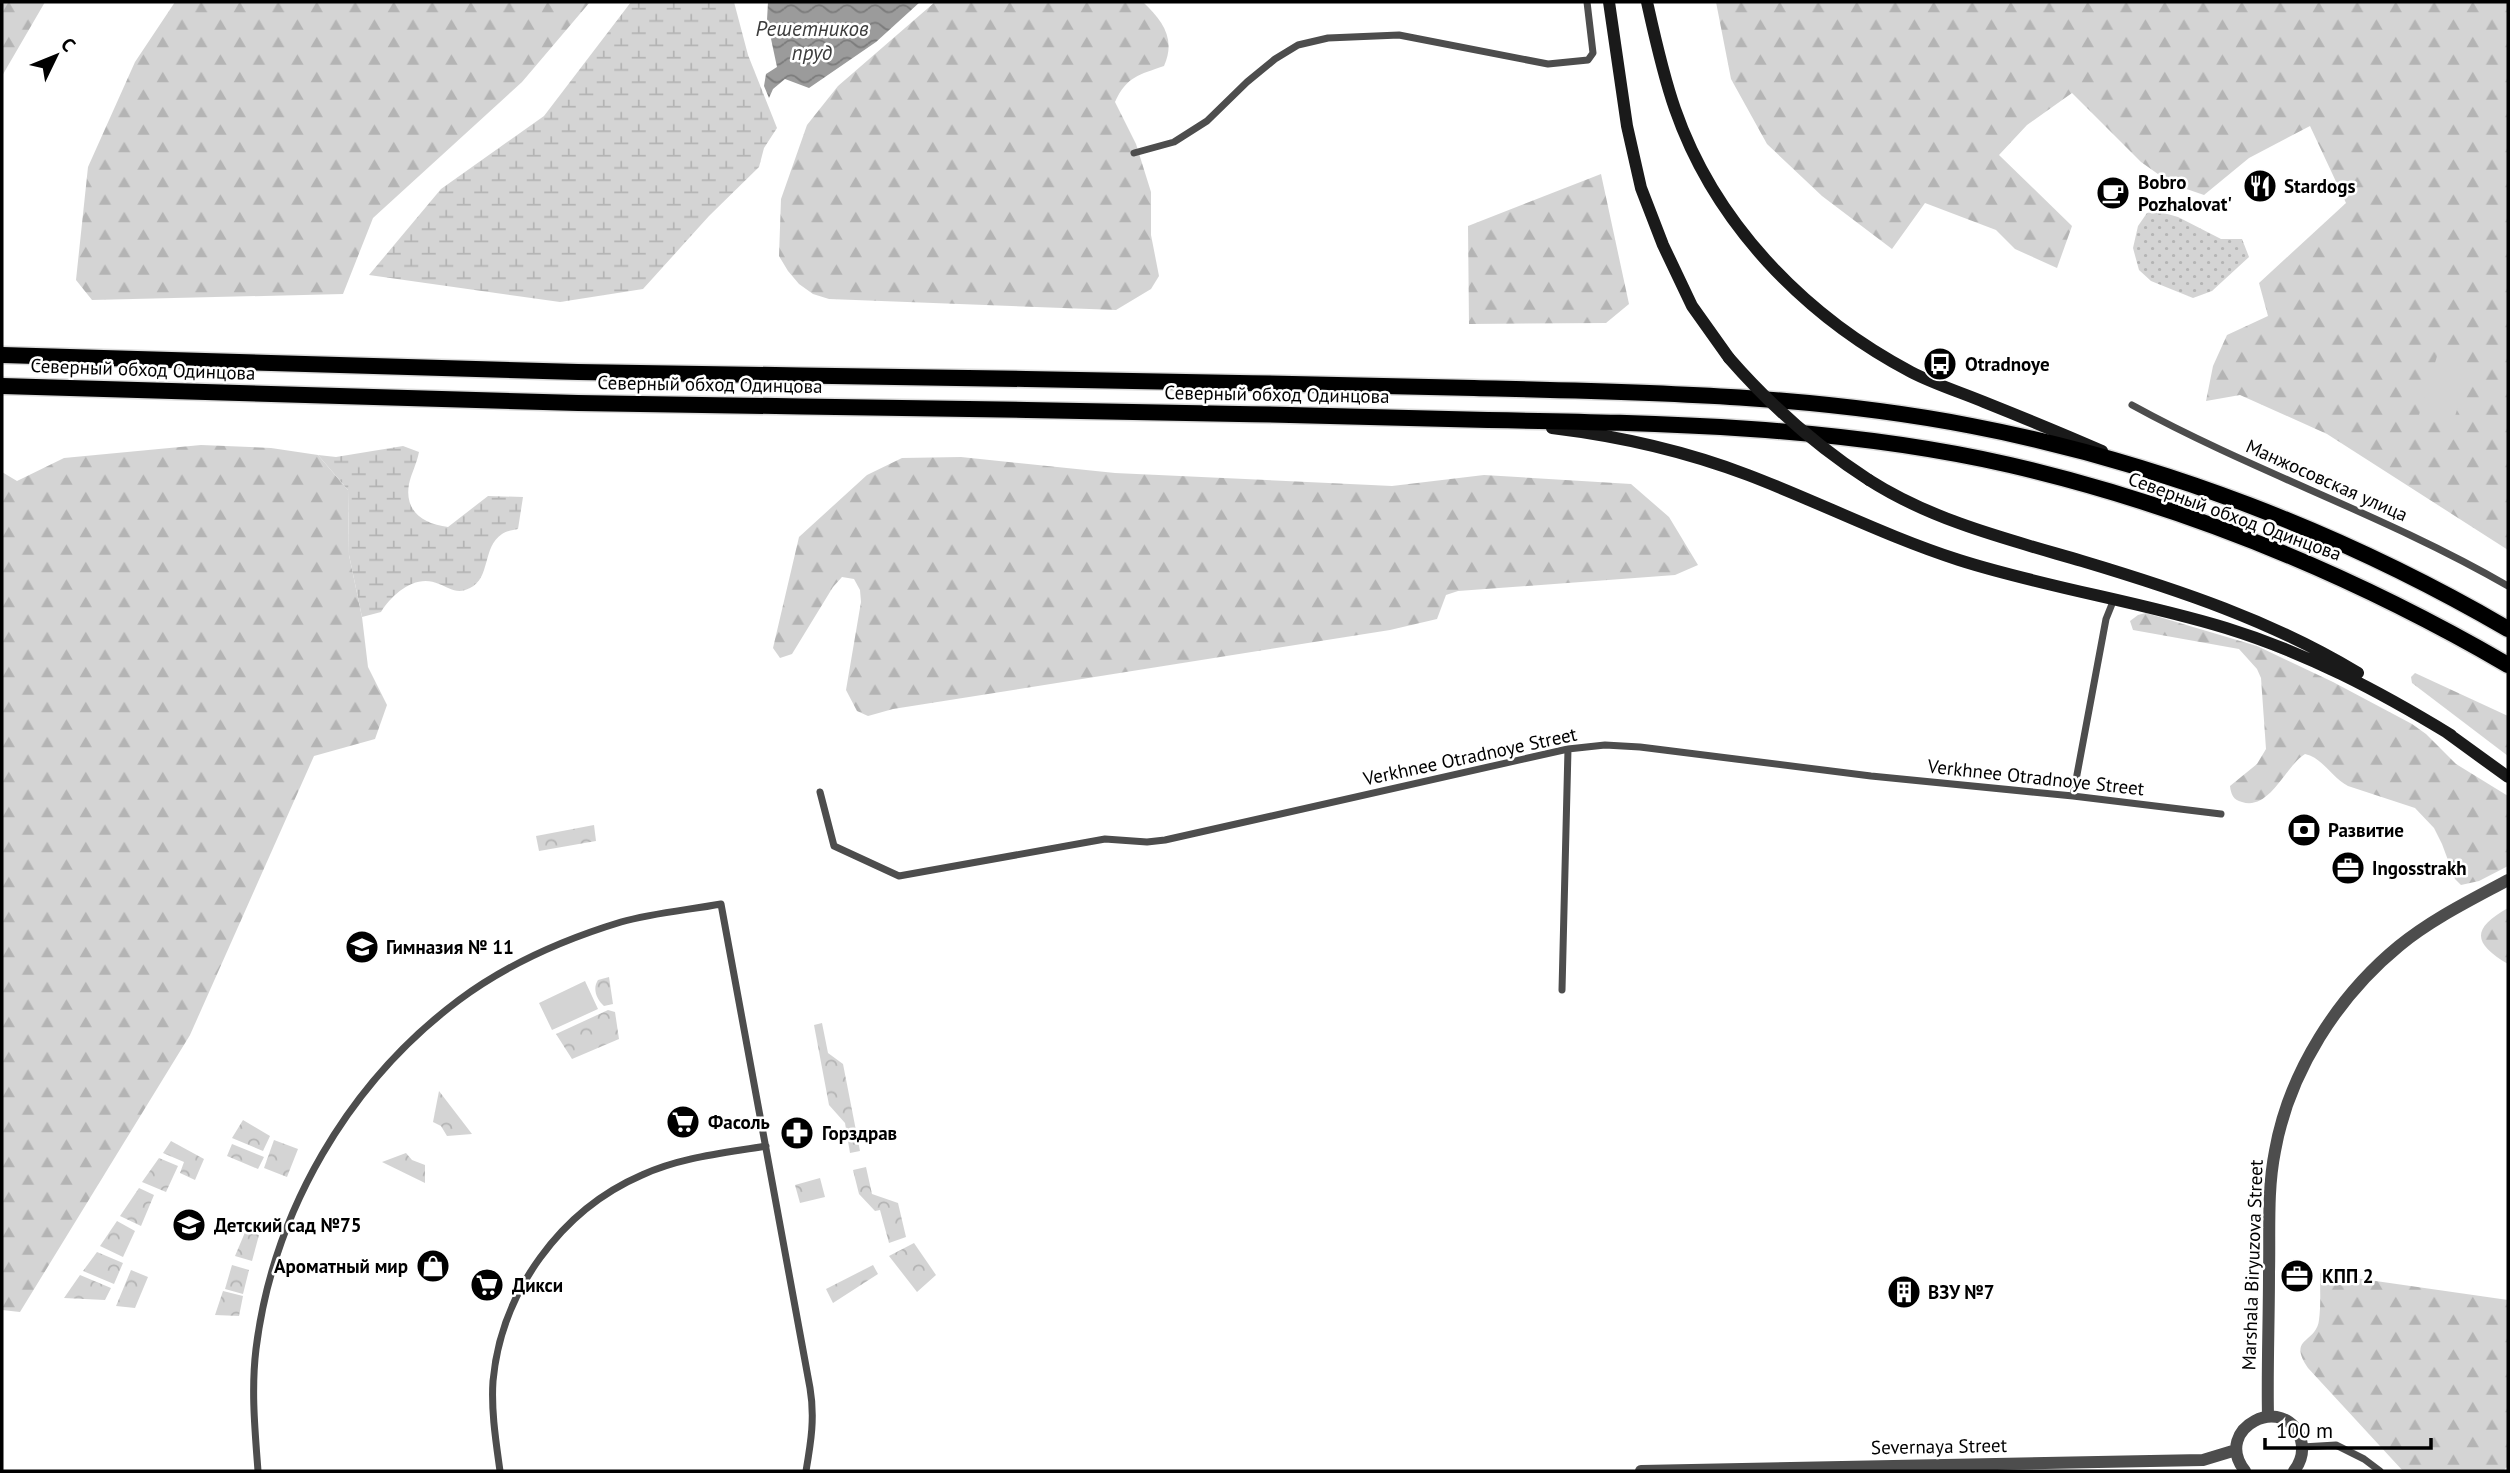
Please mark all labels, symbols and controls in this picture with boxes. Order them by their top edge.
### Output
water label: Решетников пруд [755,15,869,66]
north arrow [21,21,91,91]
text: С [56,32,81,57]
restaurant icon: Stardogs [2241,167,2279,205]
place label: Bobro Pozhalovat' [2138,170,2232,216]
cafe icon: Bobro Pozhalovat' [2094,174,2132,212]
place label: Stardogs [2284,174,2355,198]
bus stop icon: Otradnoye [1921,345,1959,383]
place label: Otradnoye [1965,352,2050,376]
street label: Северный обход Одинцова [30,353,256,385]
street label: Северный обход Одинцова [597,370,823,398]
street label: Северный обход Одинцова [1164,380,1390,408]
street label: Манжосовская улица [2242,434,2412,526]
street label: Северный обход Одинцова [2125,466,2345,566]
street label: Verkhnee Otradnoye Street [1360,722,1579,791]
street label: Verkhnee Otradnoye Street [1926,754,2146,800]
bank icon: Развитие [2285,811,2323,849]
place label: Развитие [2328,818,2404,842]
office icon: Ingosstrakh [2329,849,2367,887]
place label: Ingosstrakh [2372,856,2467,880]
school or university icon: Гимназия № 11 [343,928,381,966]
place label: Гимназия № 11 [386,935,514,959]
supermarket icon: Фасоль [664,1103,702,1141]
place label: Фасоль [708,1110,770,1134]
pharmacy icon: Горздрав [778,1114,816,1152]
place label: Горздрав [822,1121,897,1145]
street label: Marshala Biryuzova Street [2236,1159,2268,1371]
school or university icon: Детский сад №75 [170,1206,208,1244]
place label: Детский сад №75 [214,1213,362,1237]
shop icon: Ароматный мир [414,1247,452,1285]
place label: Ароматный мир [274,1254,408,1278]
office icon: КПП 2 [2278,1257,2316,1295]
place label: КПП 2 [2322,1264,2374,1288]
supermarket icon: Дикси [468,1266,506,1304]
place label: Дикси [512,1273,563,1297]
building icon: ВЗУ №7 [1885,1273,1923,1311]
place label: ВЗУ №7 [1928,1280,1995,1304]
scale bar [2265,1406,2431,1450]
text: 100 m [2276,1417,2333,1444]
street label: Severnaya Street [1871,1433,2008,1459]

